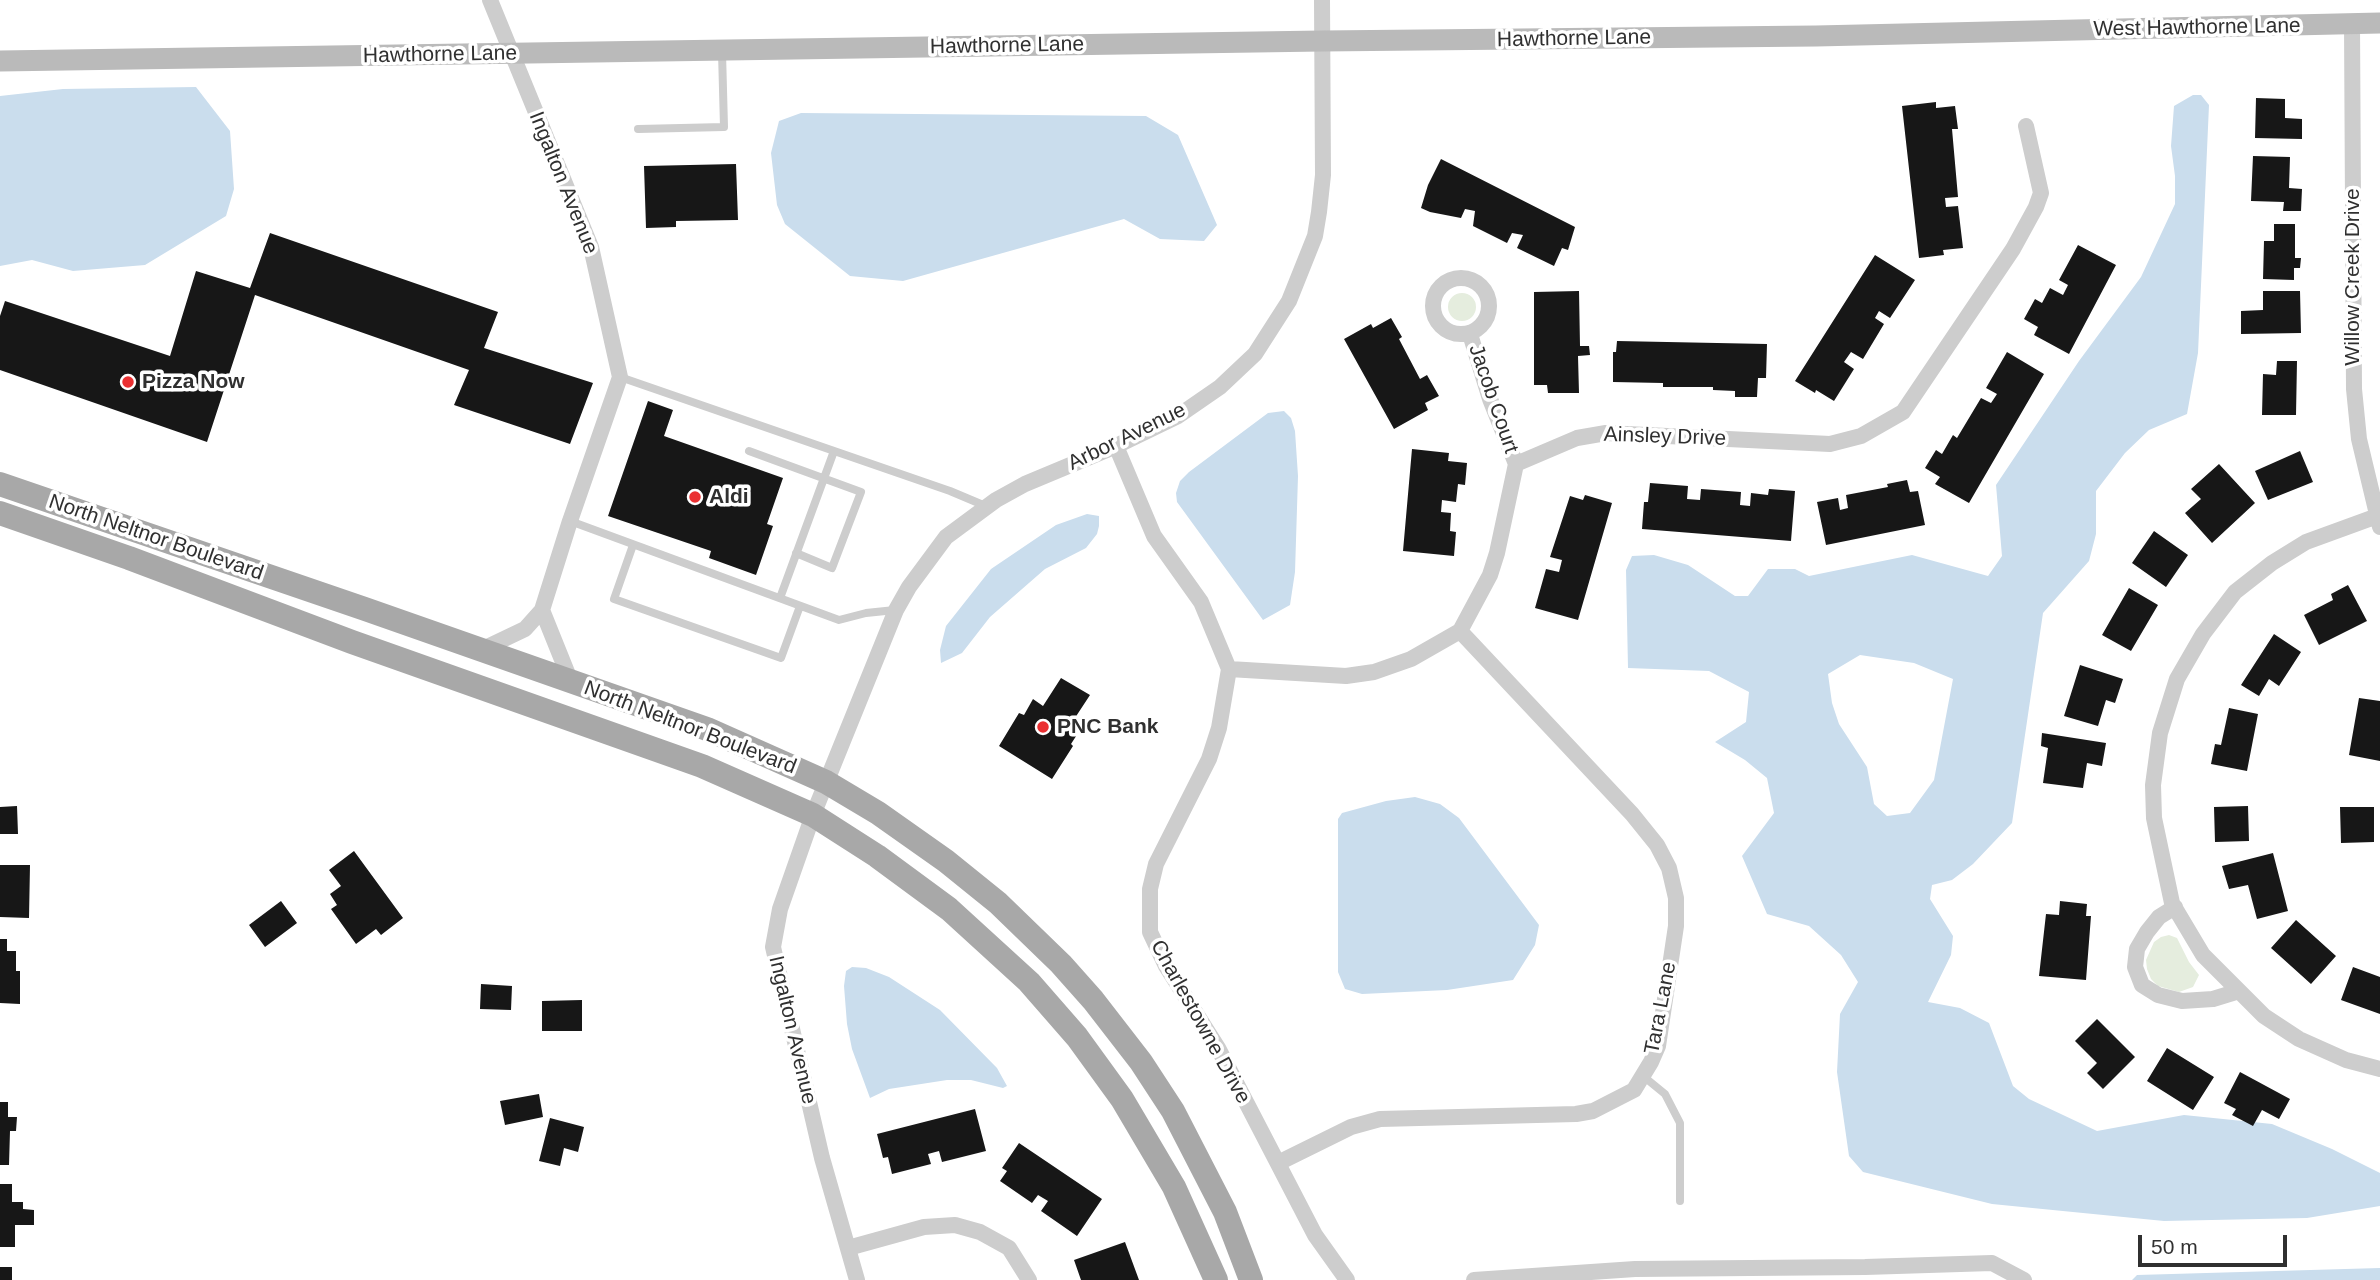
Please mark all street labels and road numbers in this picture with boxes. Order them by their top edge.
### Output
street label: West Hawthorne Lane [2093,14,2301,42]
street label: Hawthorne Lane [1497,25,1651,53]
street label: Hawthorne Lane [930,32,1084,60]
street label: Hawthorne Lane [363,41,517,69]
street label: Ingalton Avenue [523,108,603,258]
street label: Willow Creek Drive [2340,188,2366,366]
street label: Jacob Court [1463,341,1523,457]
street label: Arbor Avenue [1064,398,1190,476]
street label: Ainsley Drive [1603,422,1727,452]
street label: North Neltnor Boulevard [45,489,267,587]
street label: North Neltnor Boulevard [580,676,800,780]
street label: Charlestowne Drive [1145,936,1255,1108]
street label: Ingalton Avenue [763,953,821,1107]
street label: Tara Lane [1640,960,1682,1056]

